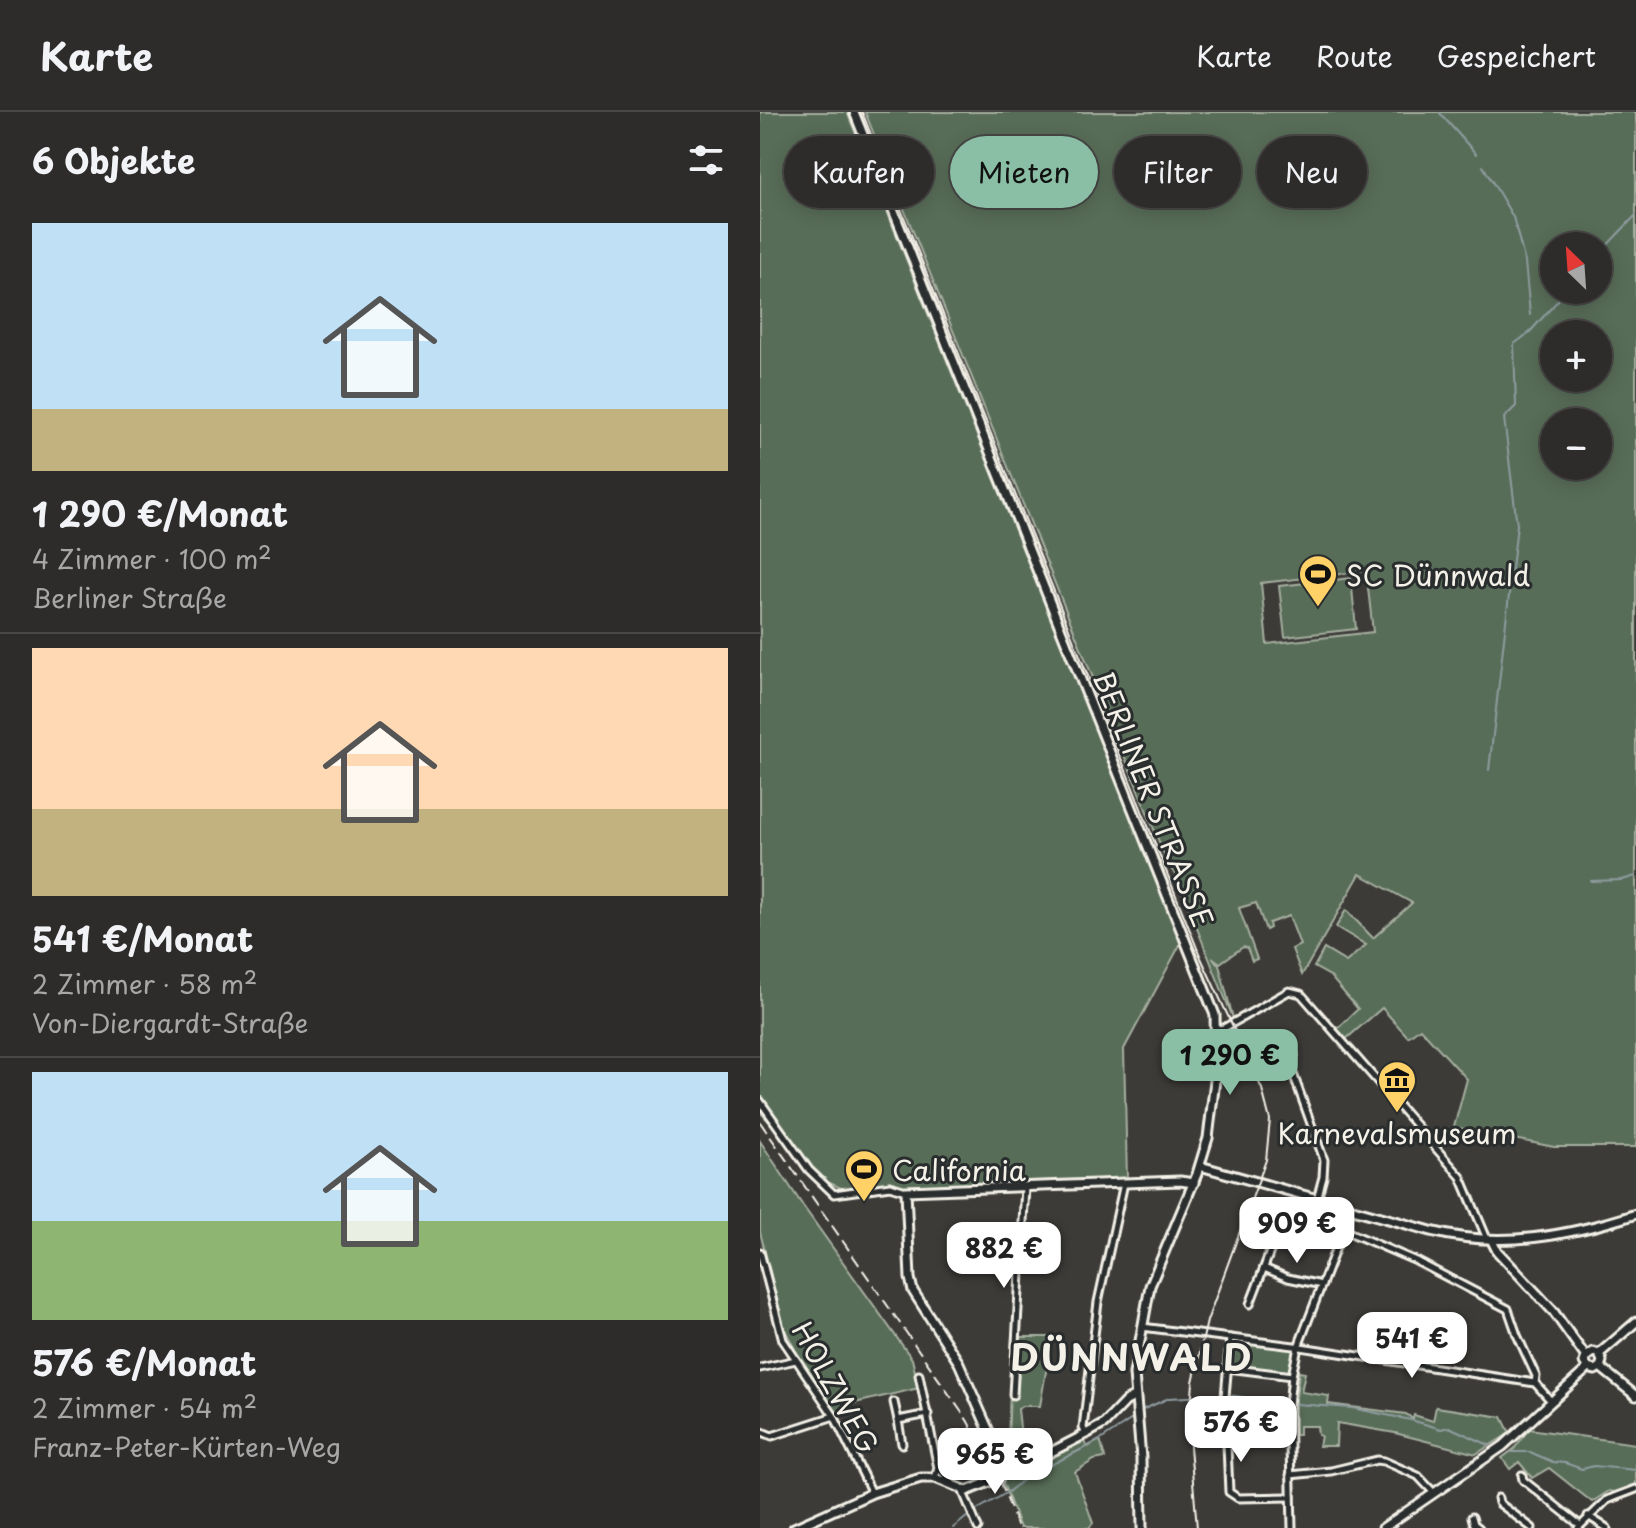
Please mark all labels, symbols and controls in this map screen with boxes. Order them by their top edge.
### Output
text: Karte [40,27,153,84]
text: Karte [1196,34,1272,77]
text: Route [1316,34,1393,77]
text: Gespeichert [1437,34,1596,77]
text: 6 Objekte [32,134,195,186]
chip: Kaufen [784,136,934,208]
chip: Mieten [950,136,1098,208]
chip: Filter [1114,136,1241,208]
chip: Neu [1257,136,1367,208]
icon: filters [684,138,728,182]
north arrow [1540,232,1612,304]
map controls [1540,232,1612,480]
icon: home [308,275,452,419]
button: + [1540,320,1612,392]
button: − [1540,408,1612,480]
text: 1 290 €/Monat [32,487,288,539]
text: 4 Zimmer · 100 m² [32,539,272,578]
sports icon: SC Dünnwald [1297,553,1339,608]
place label: SC Dünnwald [1346,553,1530,596]
text: Berliner Straße [32,578,227,617]
street label: BERLINER STRASSE [1083,664,1225,934]
icon: home [308,700,452,844]
text: 541 €/Monat [32,912,253,964]
text: 2 Zimmer · 58 m² [32,964,257,1003]
text: Von-Diergardt-Straße [32,1003,308,1042]
pin: 1 290 € [1156,1029,1304,1097]
text: 1 290 € [1180,1035,1280,1074]
museum icon: Karnevalsmuseum [1376,1059,1418,1114]
place label: Karnevalsmuseum [1278,1111,1516,1154]
icon: home [308,1124,452,1268]
sports icon: California [843,1148,885,1203]
place label: California [892,1148,1027,1191]
pin: 909 € [1241,1197,1353,1265]
text: 909 € [1257,1203,1337,1242]
pin: 882 € [948,1222,1060,1290]
text: 882 € [965,1228,1043,1267]
pin: 541 € [1356,1312,1468,1380]
street label: HOLZWEG [782,1313,890,1461]
text: 541 € [1375,1318,1449,1357]
district label: DÜNNWALD [1010,1329,1254,1383]
text: 576 €/Monat [32,1336,257,1388]
text: 2 Zimmer · 54 m² [32,1388,257,1427]
pin: 576 € [1185,1396,1297,1464]
text: 576 € [1203,1402,1279,1441]
text: Franz-Peter-Kürten-Weg [32,1427,341,1466]
pin: 965 € [939,1428,1051,1496]
text: 965 € [956,1434,1034,1473]

